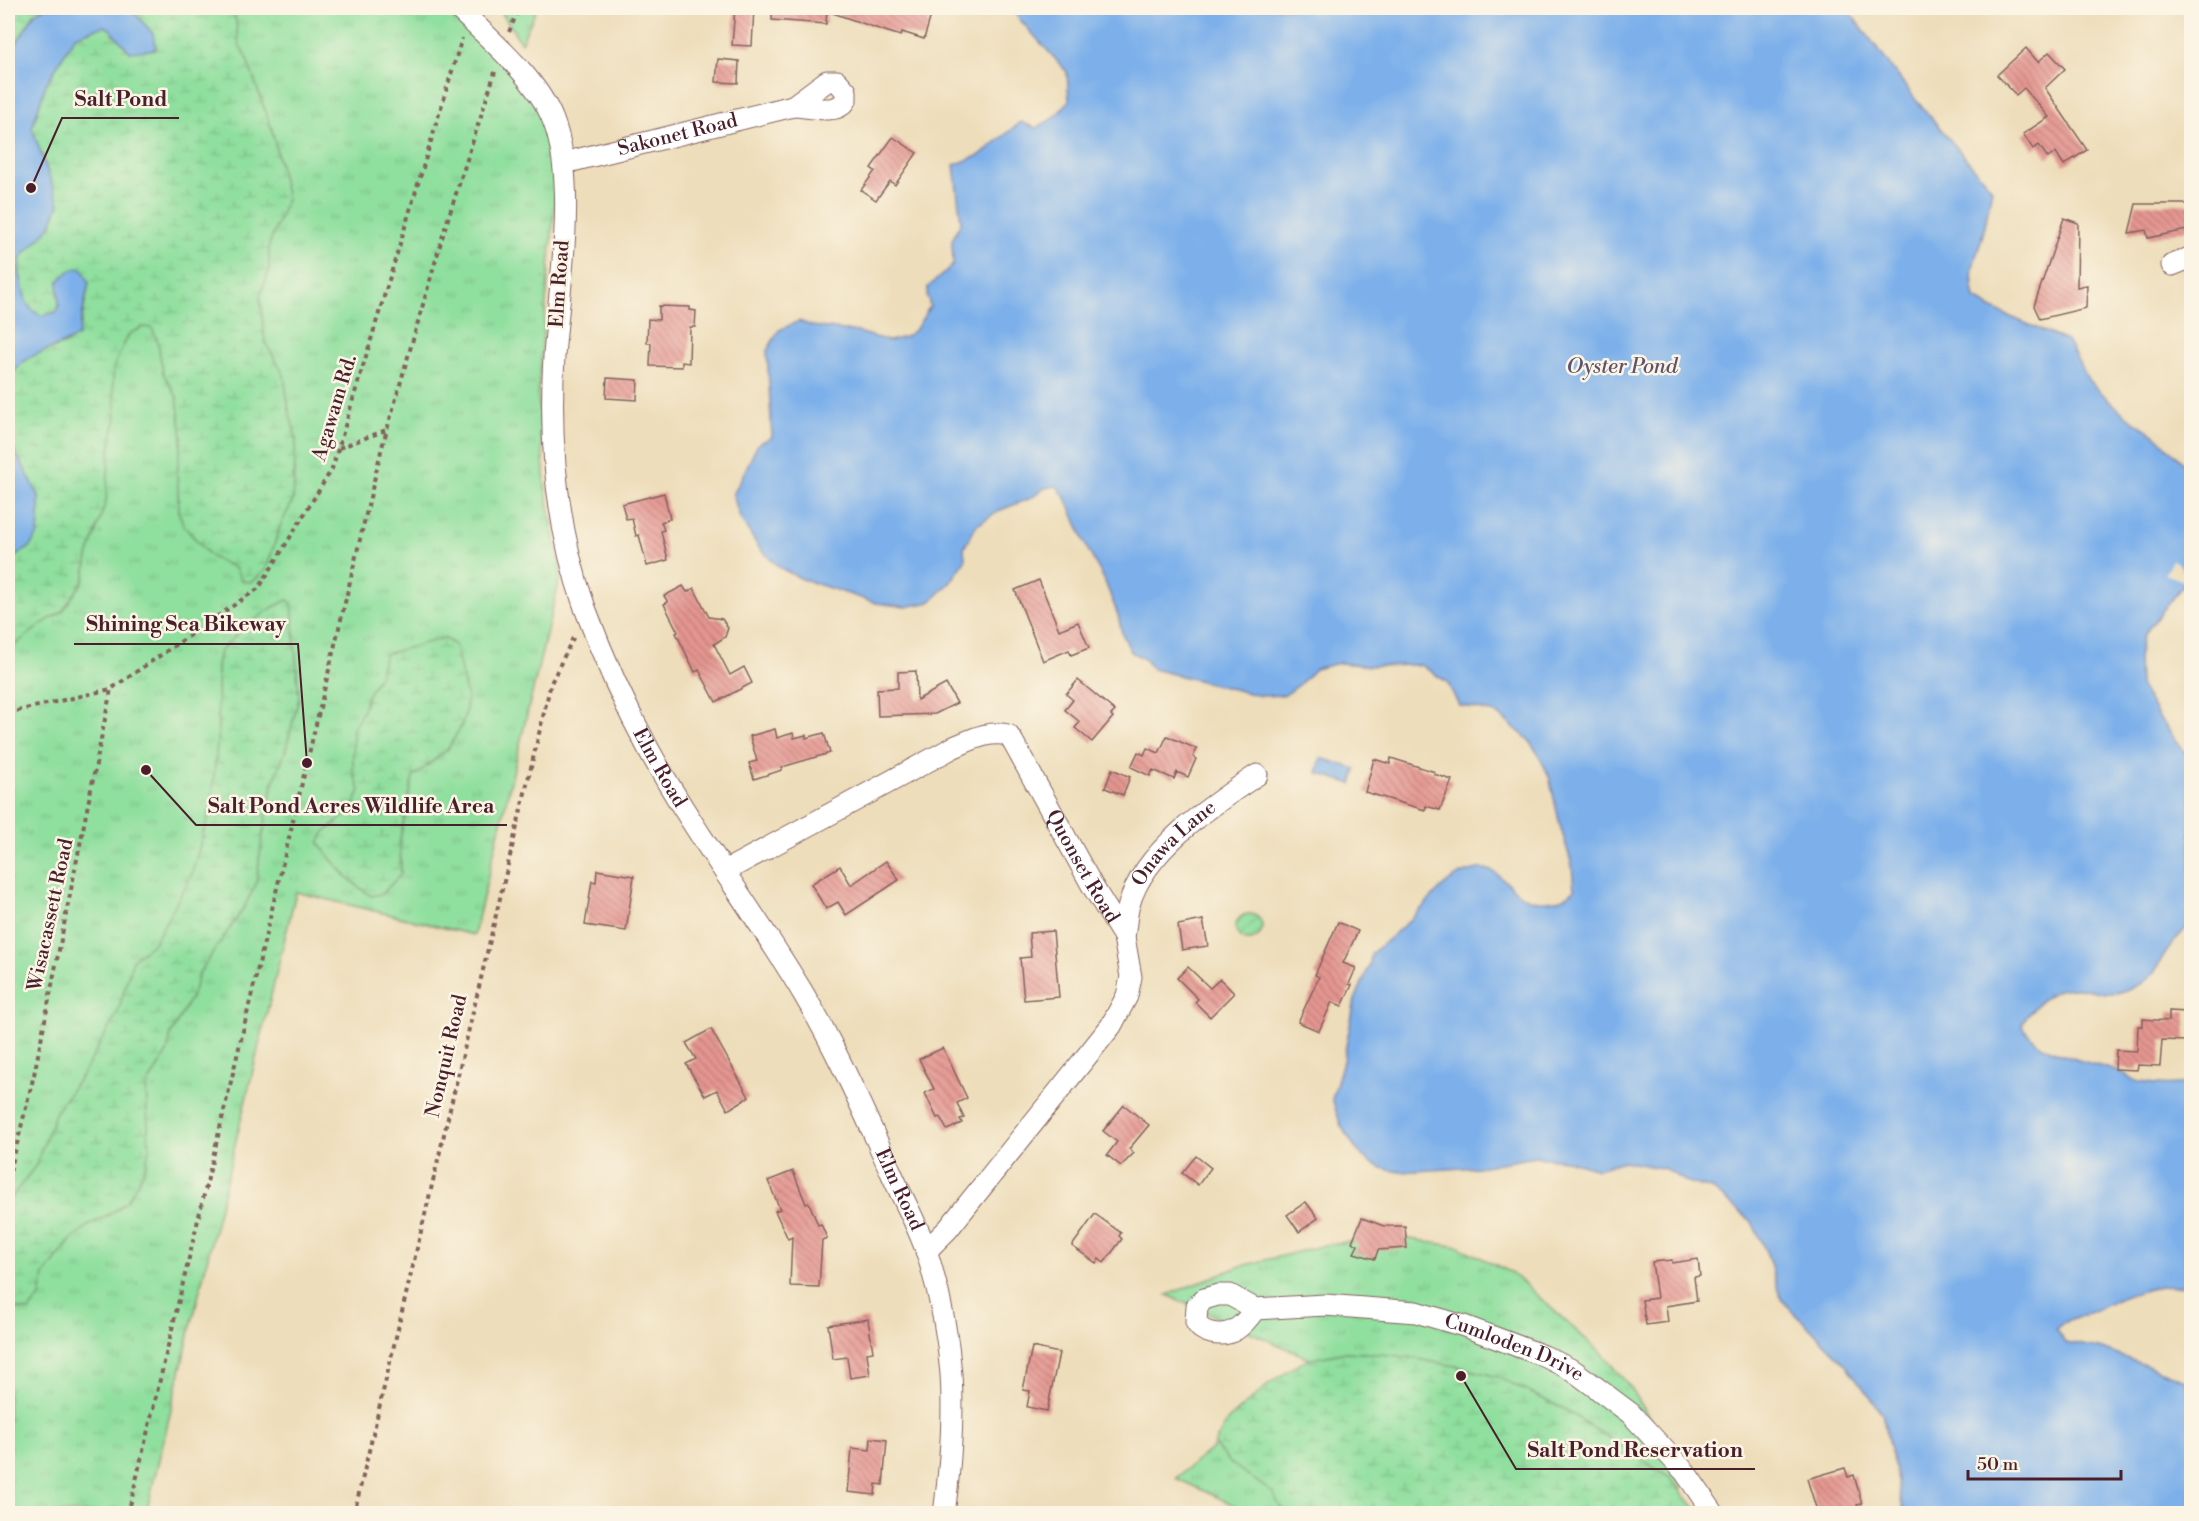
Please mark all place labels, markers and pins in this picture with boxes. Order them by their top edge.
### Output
callout: Salt Pond [62,79,179,118]
callout: Shining Sea Bikeway [74,605,298,644]
callout: Salt Pond Acres Wildlife Area [196,786,507,825]
callout: Salt Pond Reservation [1516,1430,1755,1469]

